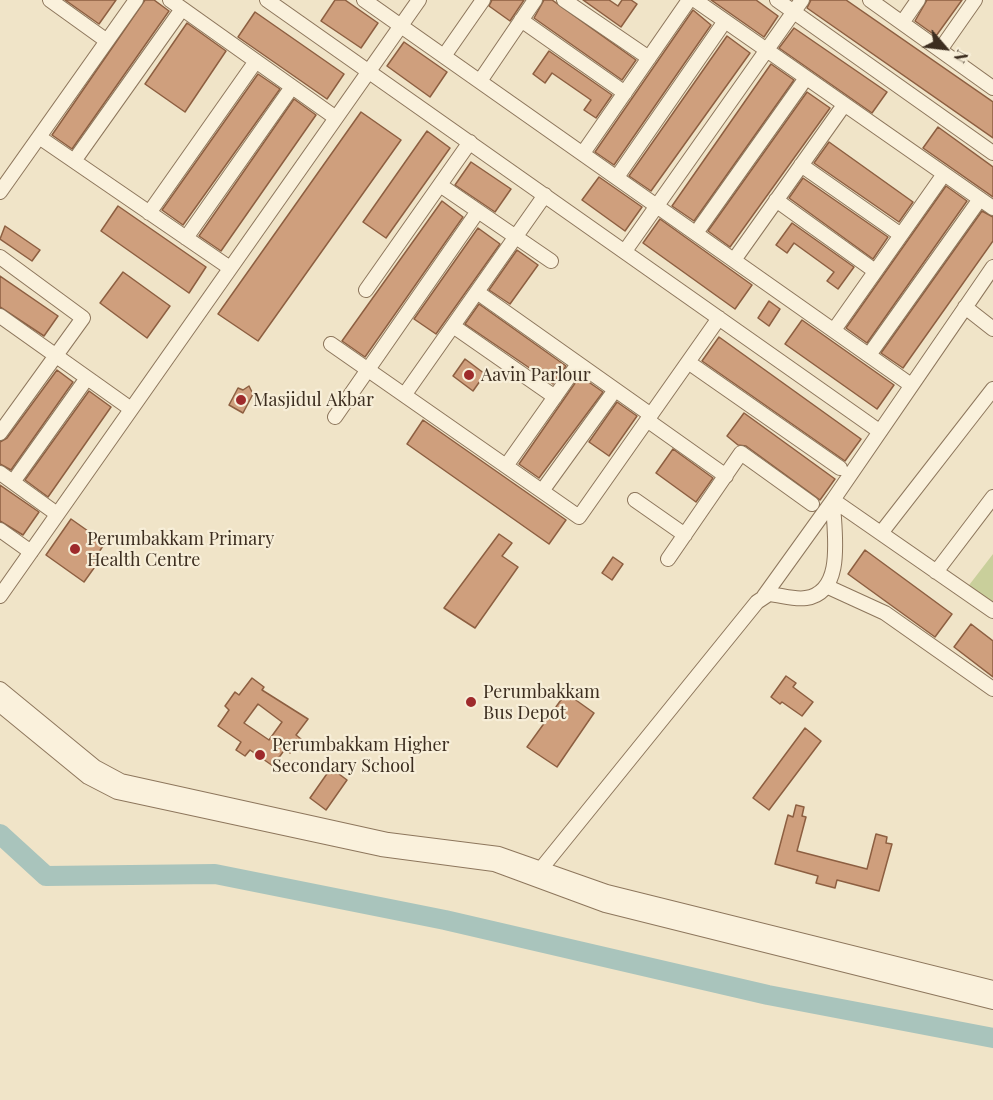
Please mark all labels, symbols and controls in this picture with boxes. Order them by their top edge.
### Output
north arrow [915,18,975,78]
text: N [949,47,973,67]
place label: Aavin Parlour [481,364,591,386]
marker: Aavin Parlour [462,368,476,382]
place label: Masjidul Akbar [253,389,374,411]
marker: Masjidul Akbar [234,393,248,407]
place label: Perumbakkam Primary Health Centre [87,528,274,570]
marker: Perumbakkam Primary Health Centre [68,542,82,556]
place label: Perumbakkam Bus Depot [483,681,600,724]
marker: Perumbakkam Bus Depot [464,695,478,709]
place label: Perumbakkam Higher Secondary School [272,734,450,777]
marker: Perumbakkam Higher Secondary School [253,748,267,762]

